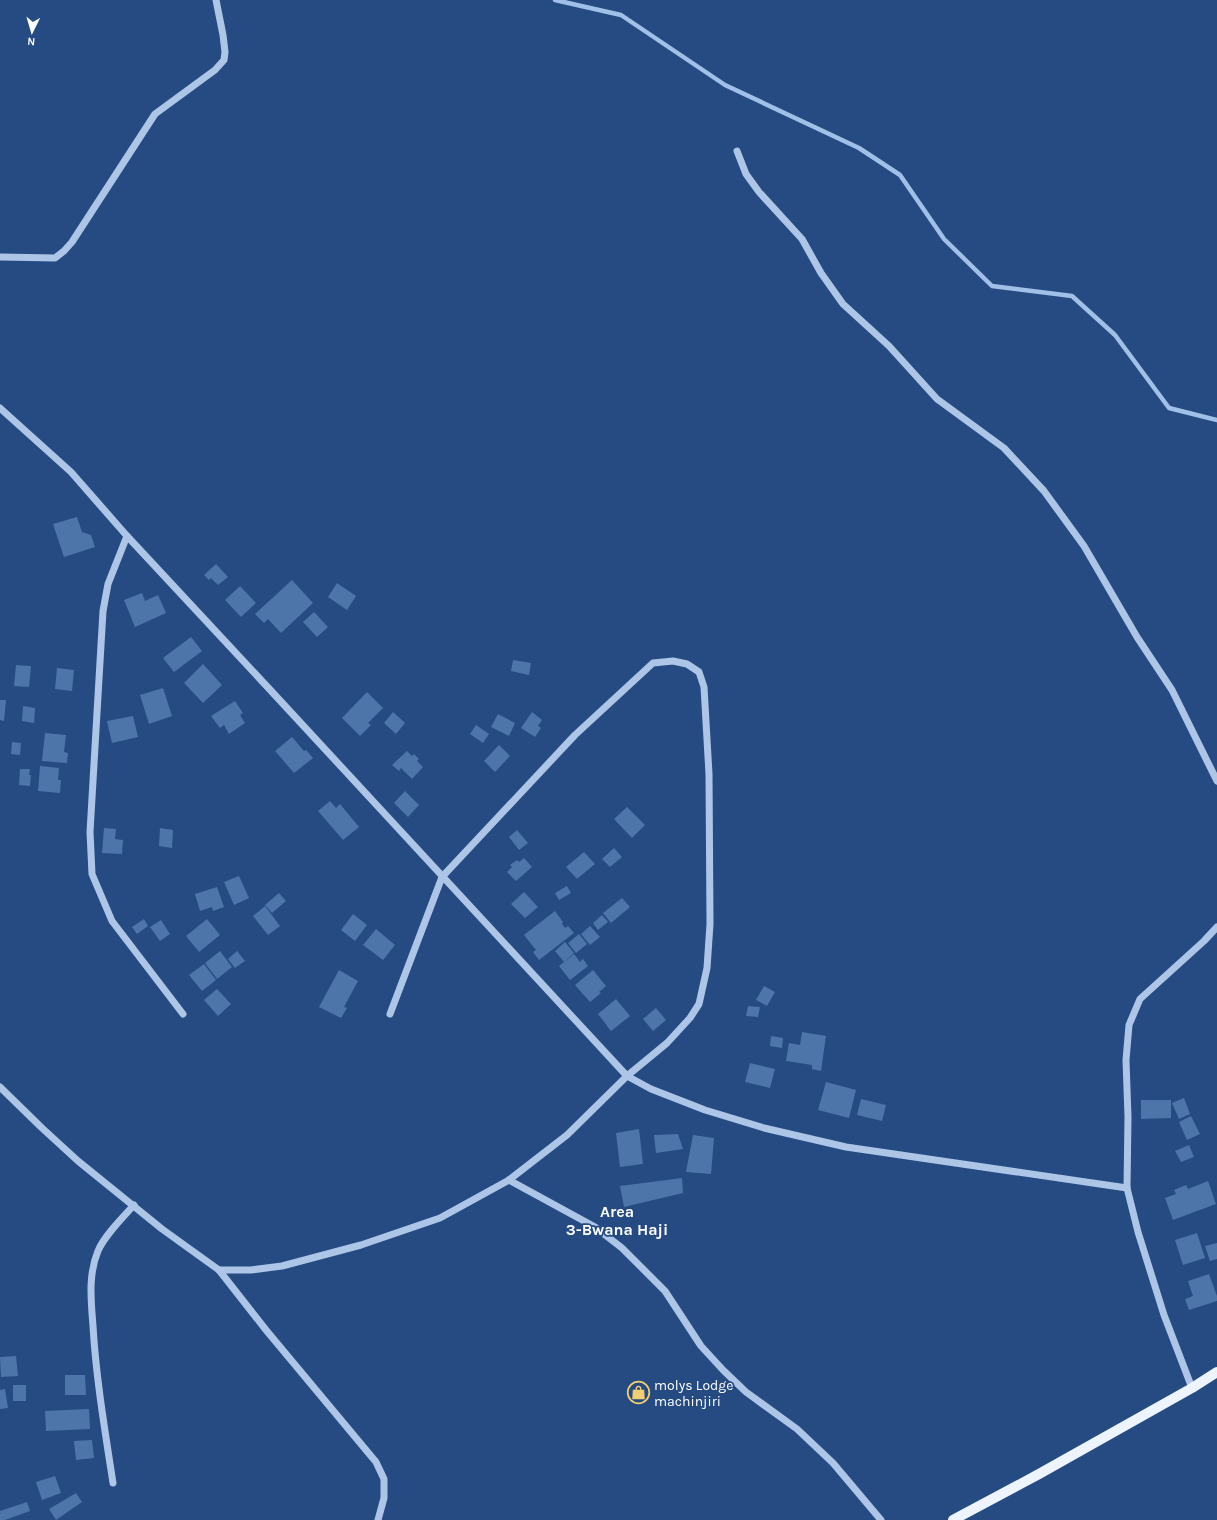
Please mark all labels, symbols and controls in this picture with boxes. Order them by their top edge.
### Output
north arrow [12,12,52,52]
text: N [27,35,36,48]
district label: Area 3-Bwana Haji [566,1202,668,1239]
place label: molys Lodge machinjiri [654,1377,733,1410]
shop icon: molys Lodge machinjiri [626,1380,652,1406]

